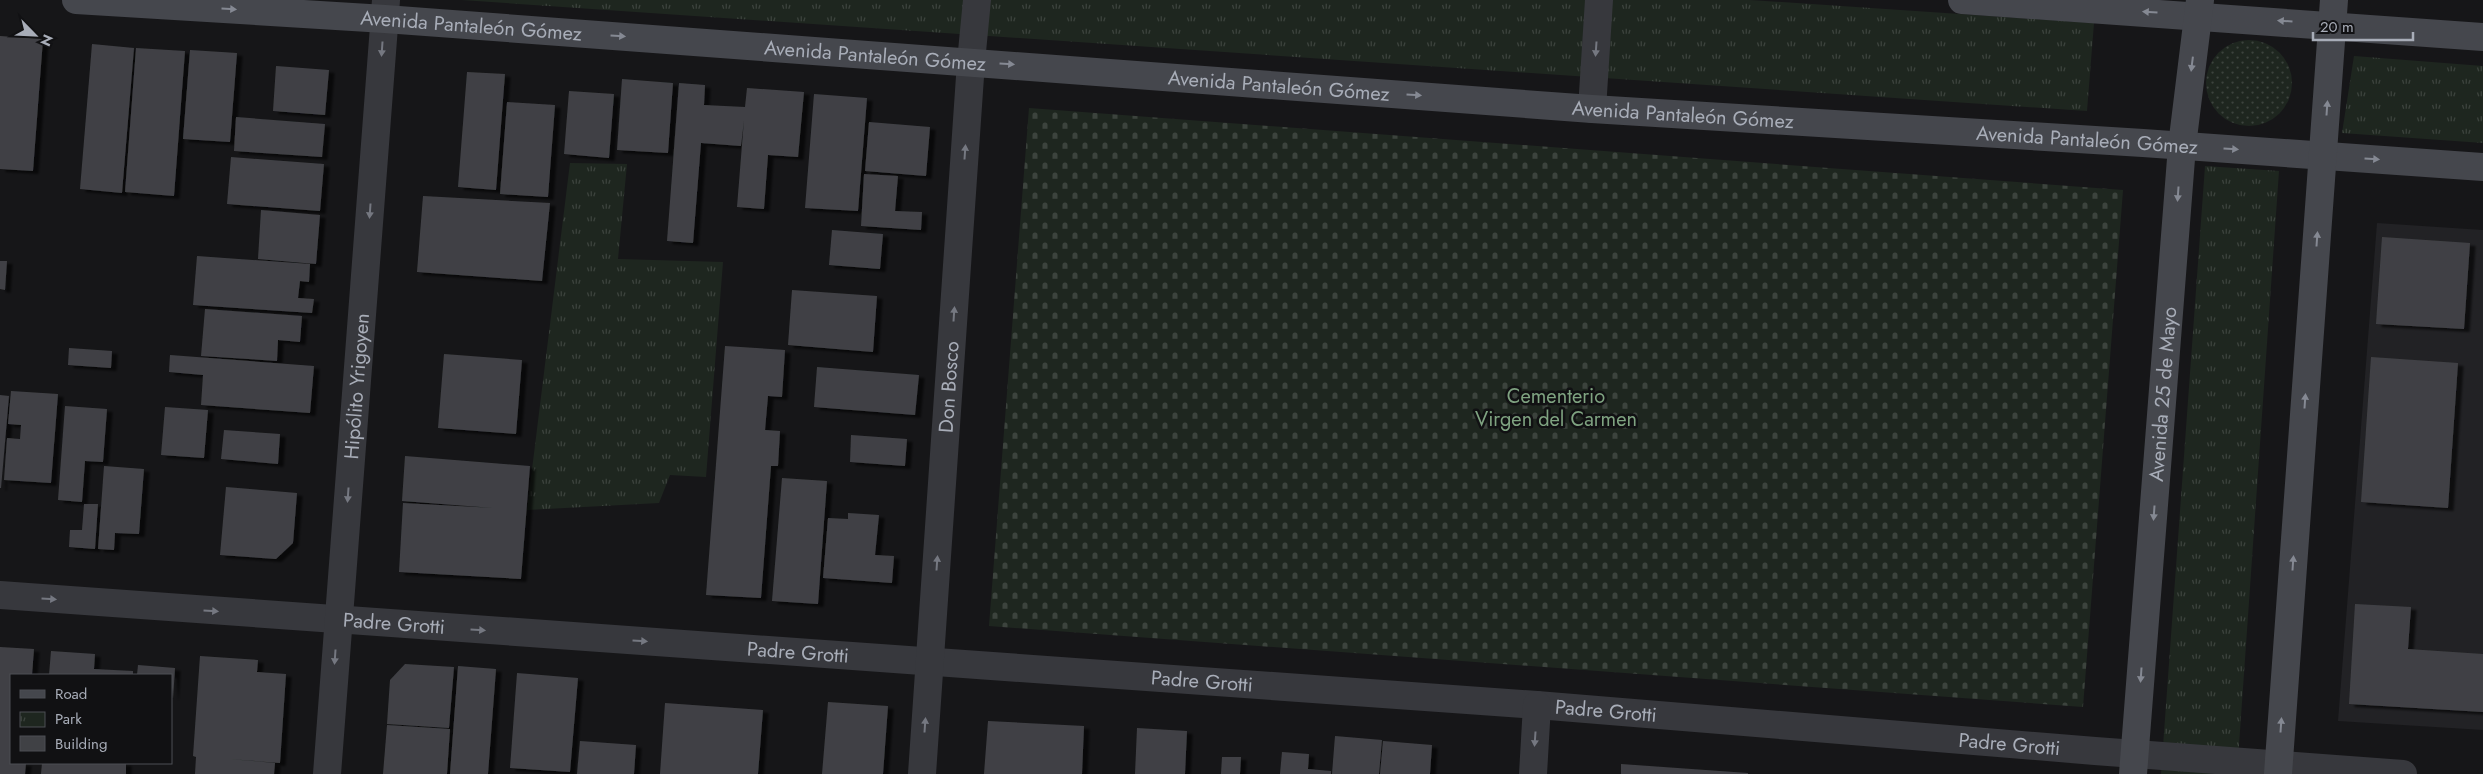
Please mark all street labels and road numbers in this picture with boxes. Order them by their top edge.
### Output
street label: Avenida Pantaleón Gómez [359,3,583,48]
street label: Avenida Pantaleón Gómez [763,33,987,78]
street label: Avenida Pantaleón Gómez [1167,63,1391,108]
street label: Avenida Pantaleón Gómez [1571,93,1795,136]
street label: Avenida Pantaleón Gómez [1975,118,2199,161]
street label: Avenida 25 de Mayo [2141,306,2184,483]
street label: Hipólito Yrigoyen [337,312,377,460]
street label: Don Bosco [931,340,966,434]
street label: Padre Grotti [342,605,446,641]
street label: Padre Grotti [746,634,850,670]
street label: Padre Grotti [1150,663,1254,699]
street label: Padre Grotti [1554,692,1658,729]
street label: Padre Grotti [1957,725,2062,763]

